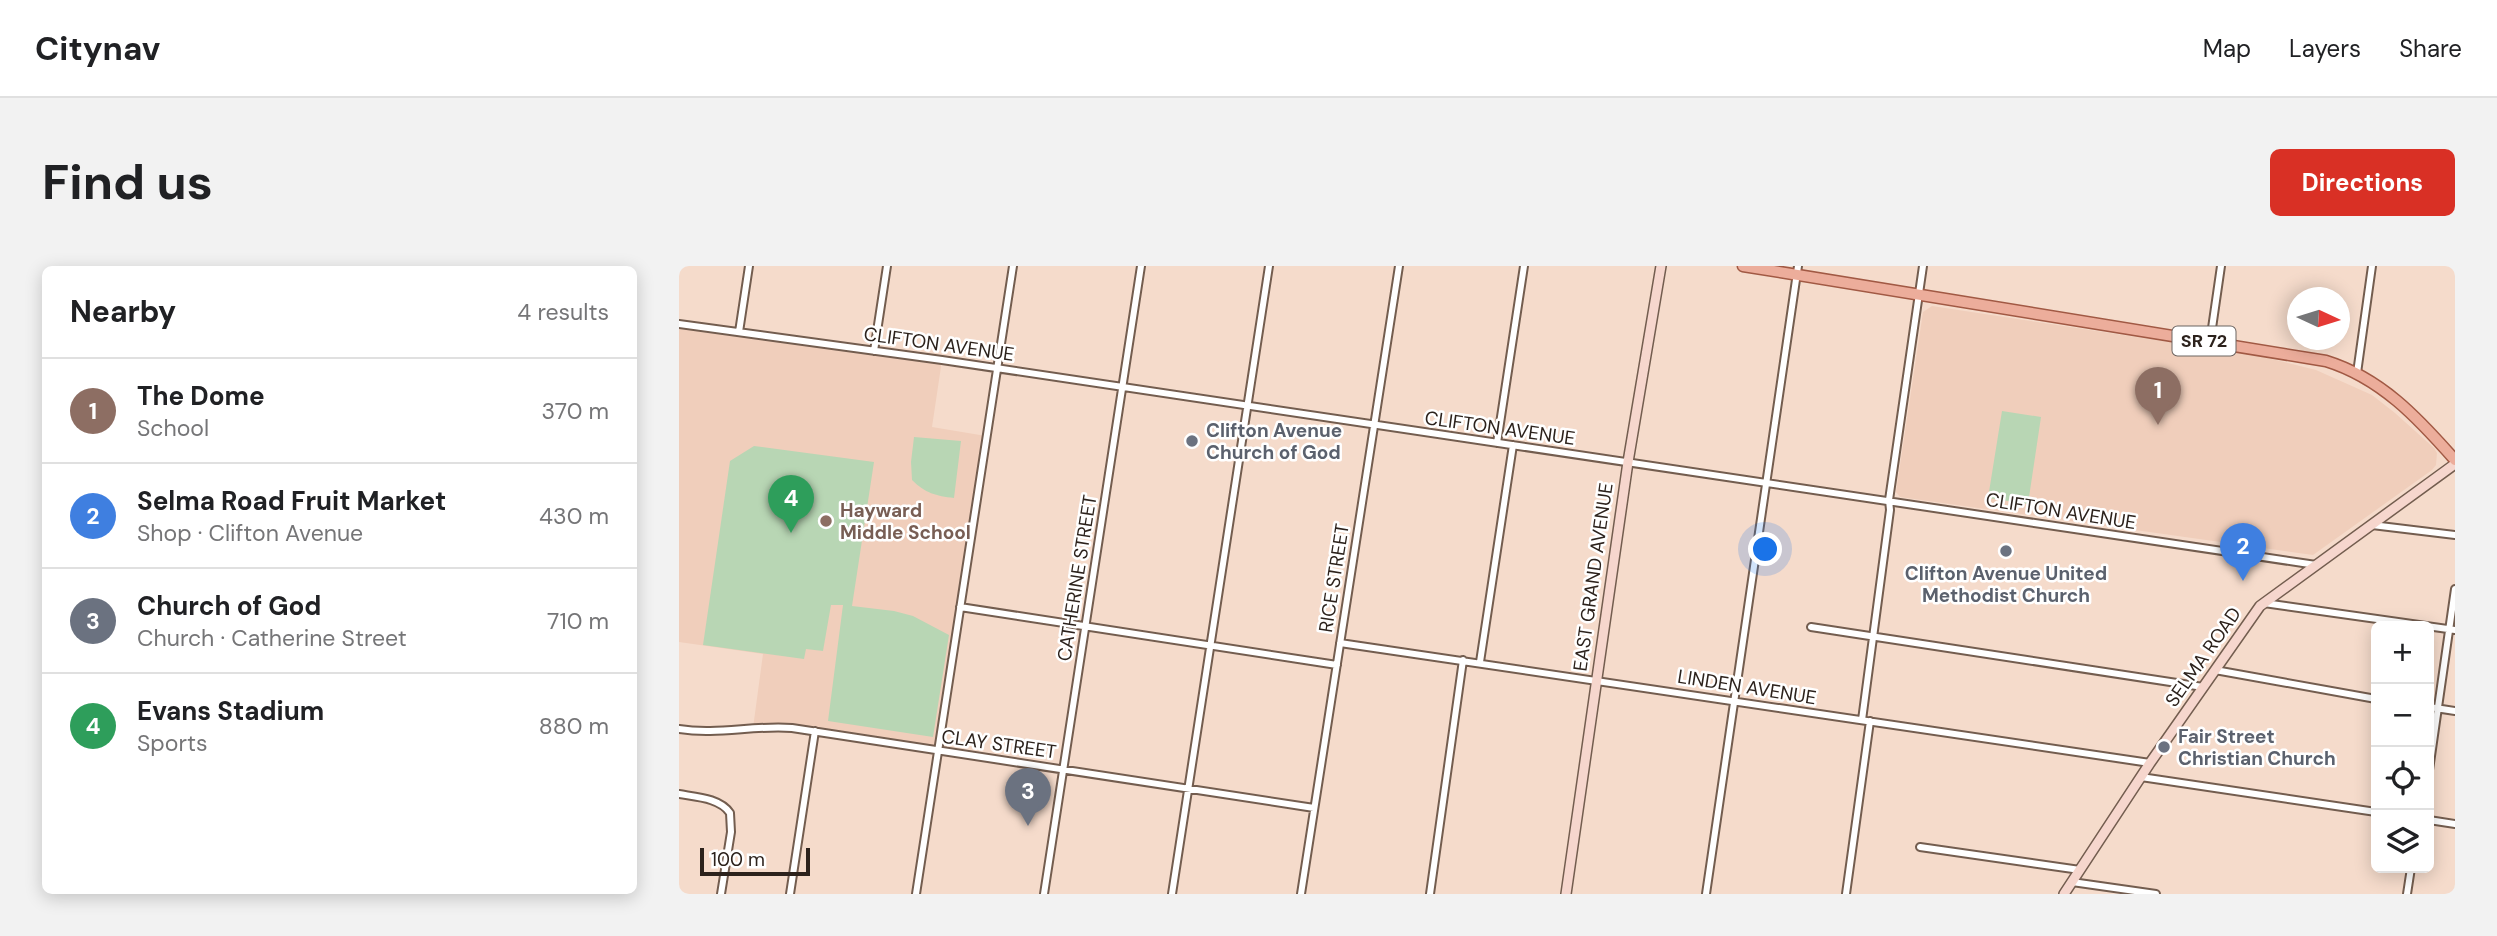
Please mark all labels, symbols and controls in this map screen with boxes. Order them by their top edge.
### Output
text: Citynav [35,27,160,70]
text: Map [2203,33,2251,64]
text: Layers [2289,33,2361,64]
text: Share [2399,33,2462,64]
button: Directions [2270,149,2455,216]
text: Find us [42,150,213,214]
north arrow [2287,287,2350,350]
text: Nearby [70,292,176,331]
text: 4 results [517,297,609,327]
street label: CLIFTON AVENUE [862,321,1016,367]
road number: SR 72 [2173,326,2235,356]
pin: 1 [2135,367,2181,425]
text: The Dome [137,379,265,413]
text: 1 [89,396,97,426]
text: 370 m [541,396,609,426]
street label: CLIFTON AVENUE [1423,405,1577,451]
text: School [137,413,209,443]
place label: Clifton Avenue Church of God [1206,418,1342,465]
marker: Clifton Avenue Church of God [1184,433,1200,449]
pin: 4 [768,475,814,533]
street label: EAST GRAND AVENUE [1567,481,1619,673]
text: Selma Road Fruit Market [137,484,446,518]
street label: CLIFTON AVENUE [1984,487,2138,535]
street label: CATHERINE STREET [1051,493,1103,663]
place label: Hayward Middle School [840,498,971,545]
text: 2 [86,501,100,531]
text: 430 m [539,501,609,531]
marker: Hayward Middle School [818,513,834,529]
text: Shop · Clifton Avenue [137,518,363,548]
street label: RICE STREET [1313,521,1355,634]
pin: 2 [2220,523,2266,581]
your location [1748,532,1782,566]
marker: Clifton Avenue United Methodist Church [1998,543,2014,559]
place label: Clifton Avenue United Methodist Church [1905,561,2107,608]
text: Church of God [137,589,321,623]
street label: SELMA ROAD [2159,602,2247,712]
text: 3 [86,606,100,636]
text: 710 m [547,606,609,636]
map controls [2371,621,2434,873]
button: + [2371,621,2434,684]
text: Church · Catherine Street [137,623,407,653]
street label: LINDEN AVENUE [1676,664,1818,710]
button: − [2371,684,2434,747]
text: Evans Stadium [137,694,324,728]
text: 4 [86,711,100,741]
text: 880 m [539,711,609,741]
street label: CLAY STREET [940,724,1058,764]
place label: Fair Street Christian Church [2178,724,2336,771]
text: Sports [137,728,207,758]
marker: Fair Street Christian Church [2156,739,2172,755]
button: locate [2371,747,2434,810]
pin: 3 [1005,768,1051,826]
button: layers [2371,810,2434,873]
scale bar [700,845,810,877]
text: 100 m [711,847,765,872]

